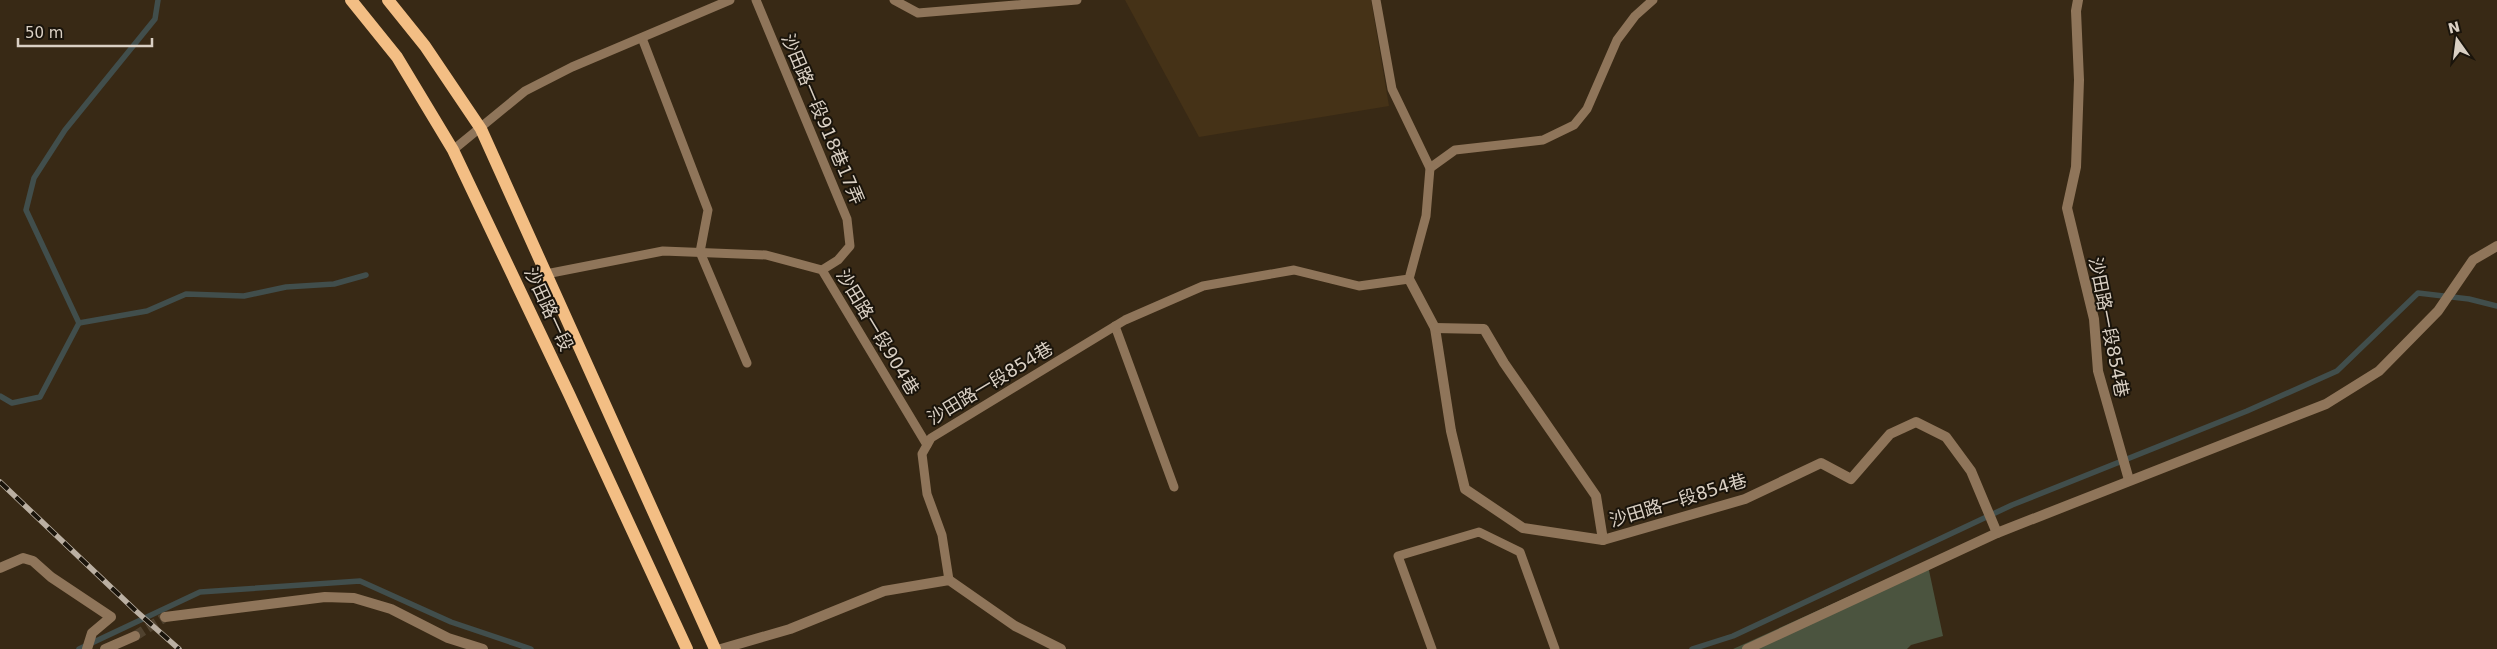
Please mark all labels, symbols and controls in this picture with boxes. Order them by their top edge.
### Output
scale bar [18,15,151,47]
north arrow [2432,15,2482,65]
text: N [2446,18,2461,37]
text: 50 m [25,24,63,42]
street label: 沙田路一段918巷17弄 [778,31,868,207]
street label: 沙田路一段854巷 [2085,255,2133,399]
street label: 沙田路一段 [520,264,578,354]
street label: 沙田路一段904巷 [832,266,924,398]
street label: 沙田路一段854巷 [924,337,1056,429]
street label: 沙田路一段854巷 [1607,469,1749,531]

